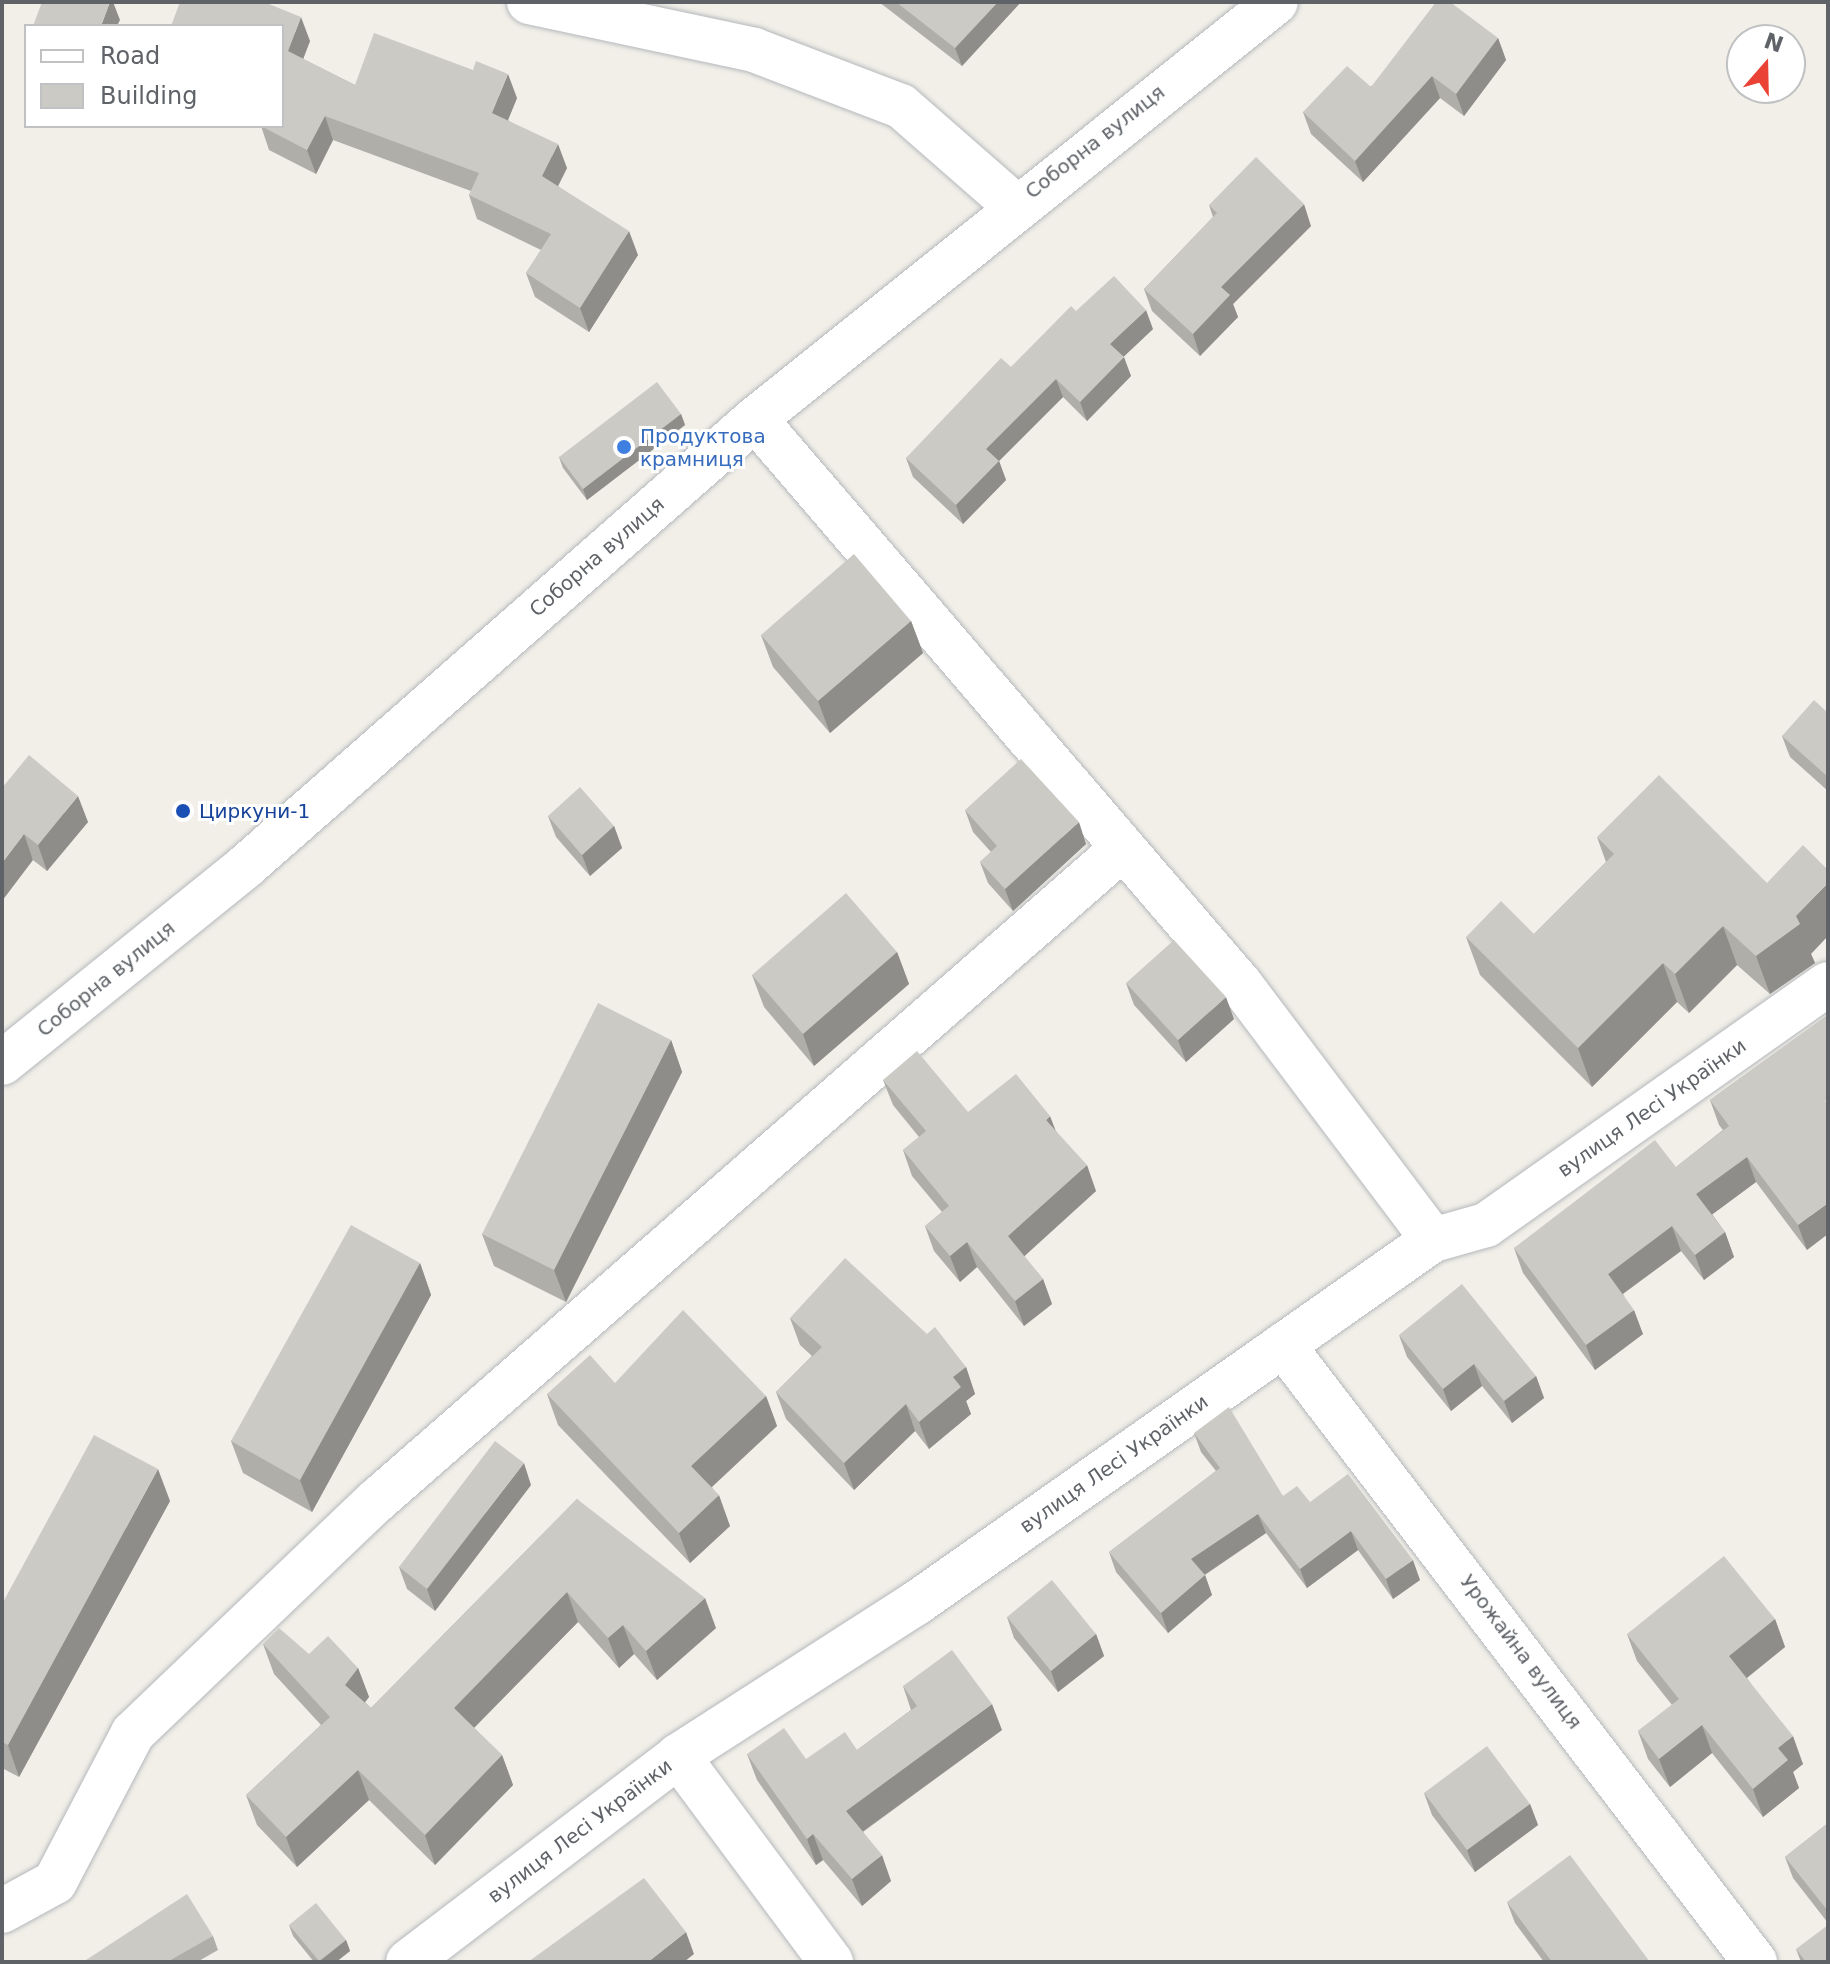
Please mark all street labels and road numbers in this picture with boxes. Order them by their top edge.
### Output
street label: Соборна вулиця [1021,80,1169,204]
street label: Соборна вулиця [525,492,669,622]
street label: Соборна вулиця [32,916,180,1042]
street label: вулиця Лесі Українки [1553,1034,1751,1182]
street label: вулиця Лесі Українки [1015,1390,1213,1538]
street label: Урожайна вулиця [1455,1570,1587,1734]
street label: вулиця Лесі Українки [483,1754,677,1908]

